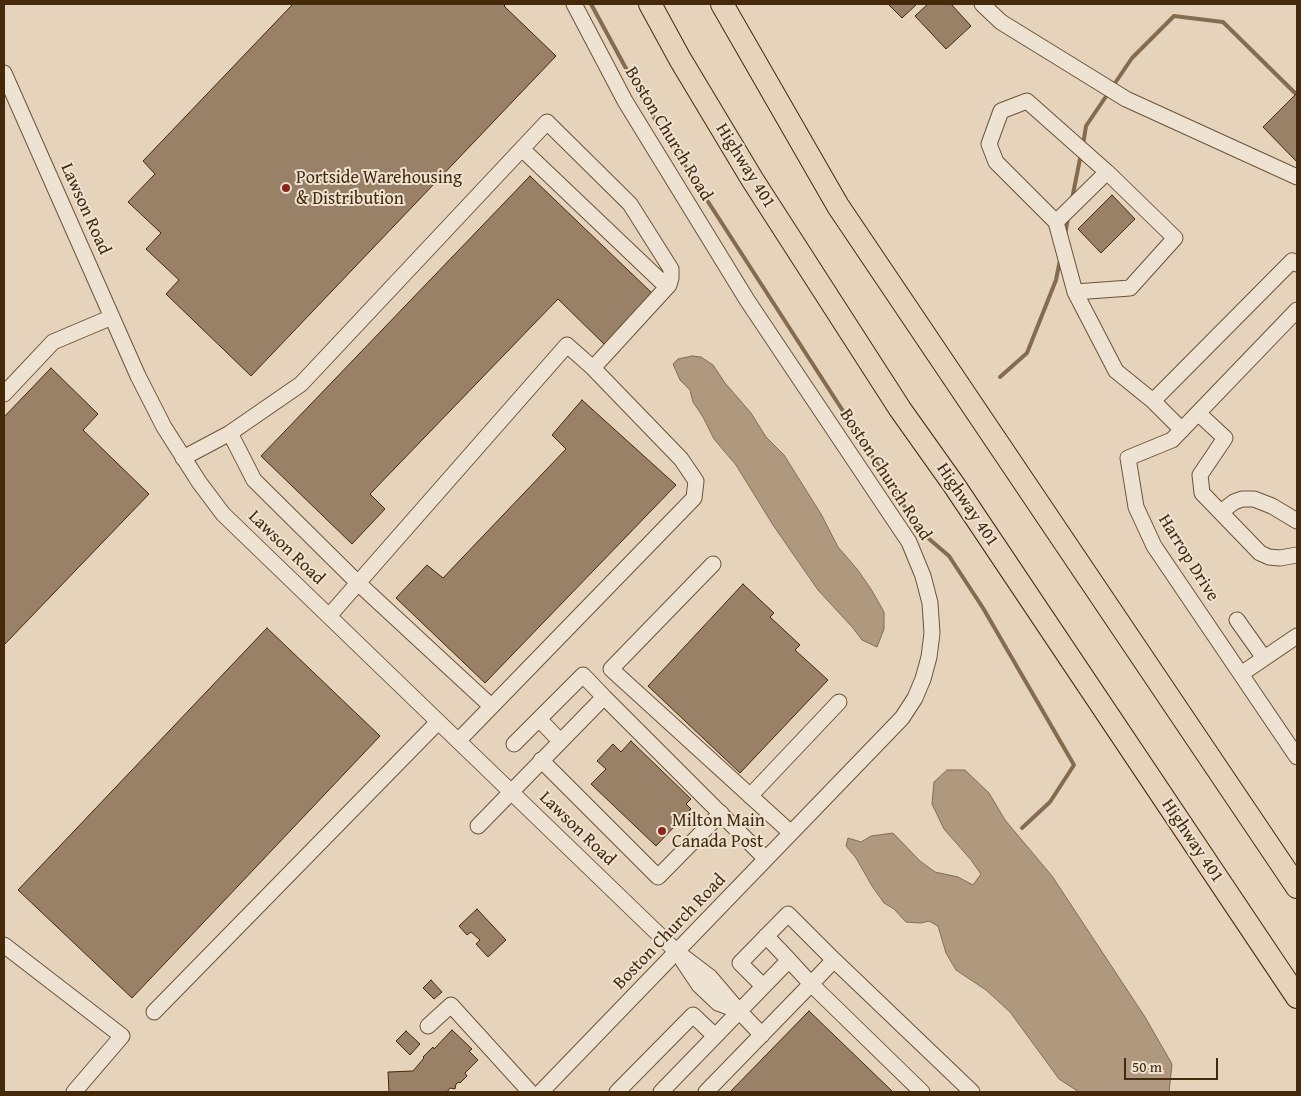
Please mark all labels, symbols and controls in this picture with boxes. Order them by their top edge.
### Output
street label: Boston Church Road [620,63,716,205]
street label: Highway 401 [710,120,780,212]
street label: Lawson Road [55,160,115,258]
place label: Portside Warehousing & Distribution [296,167,462,210]
marker: Portside Warehousing & Distribution [280,182,292,194]
street label: Boston Church Road [834,405,936,545]
street label: Highway 401 [931,459,1003,551]
street label: Lawson Road [243,506,329,590]
street label: Harrop Drive [1153,511,1223,605]
street label: Lawson Road [534,787,620,871]
street label: Highway 401 [1156,795,1228,887]
place label: Milton Main Canada Post [672,810,765,852]
marker: Milton Main Canada Post [656,825,668,837]
street label: Boston Church Road [609,870,731,994]
scale bar [1126,1048,1220,1080]
text: 50 m [1132,1056,1162,1077]

